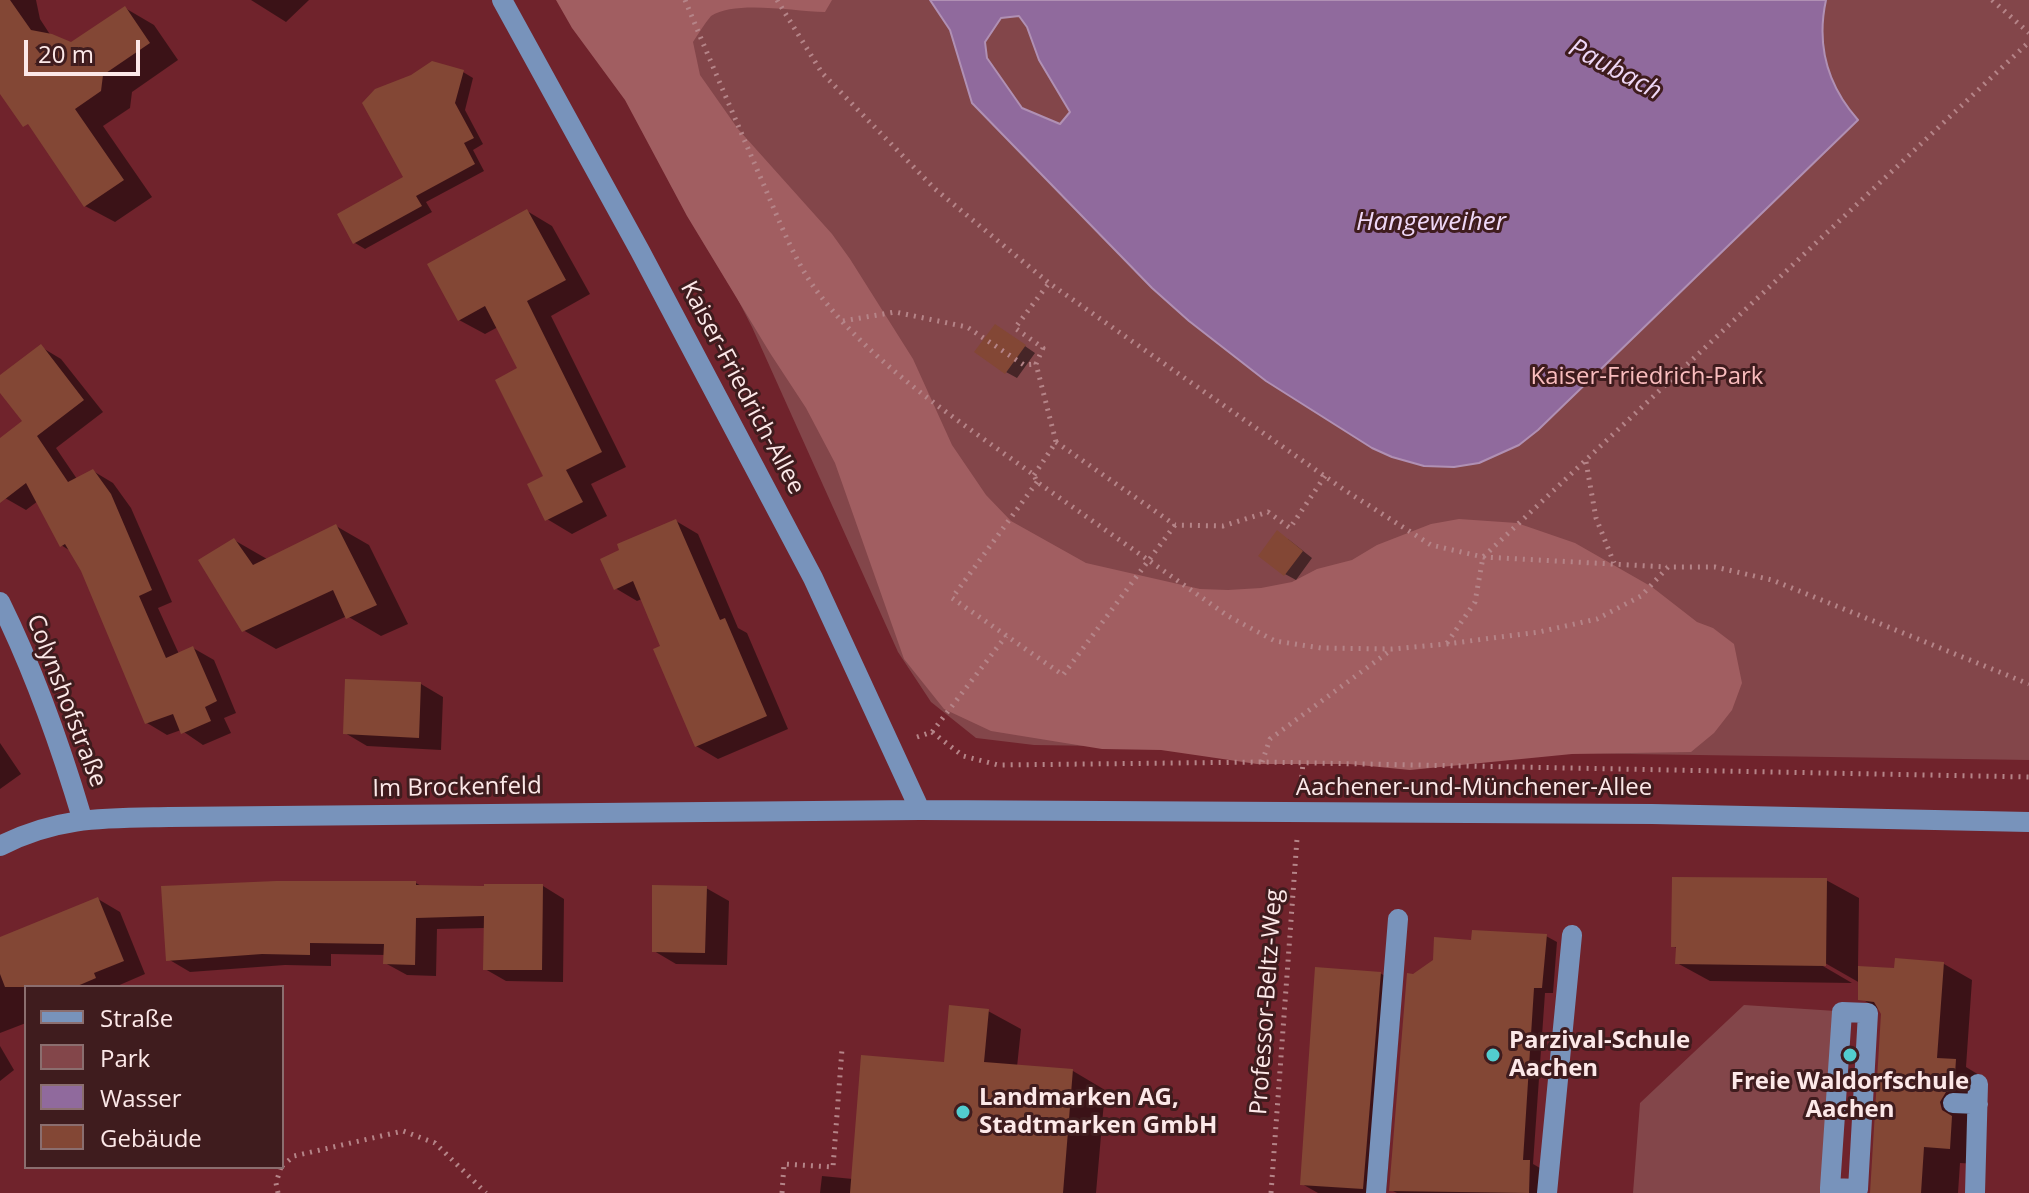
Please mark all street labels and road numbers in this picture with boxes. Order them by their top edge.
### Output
street label: Kaiser-Friedrich-Allee [674,277,810,499]
street label: Colynshofstraße [20,611,112,791]
street label: Im Brockenfeld [372,772,542,804]
street label: Aachener-und-Münchener-Allee [1296,774,1652,802]
street label: Professor-Beltz-Weg [1245,888,1289,1116]

